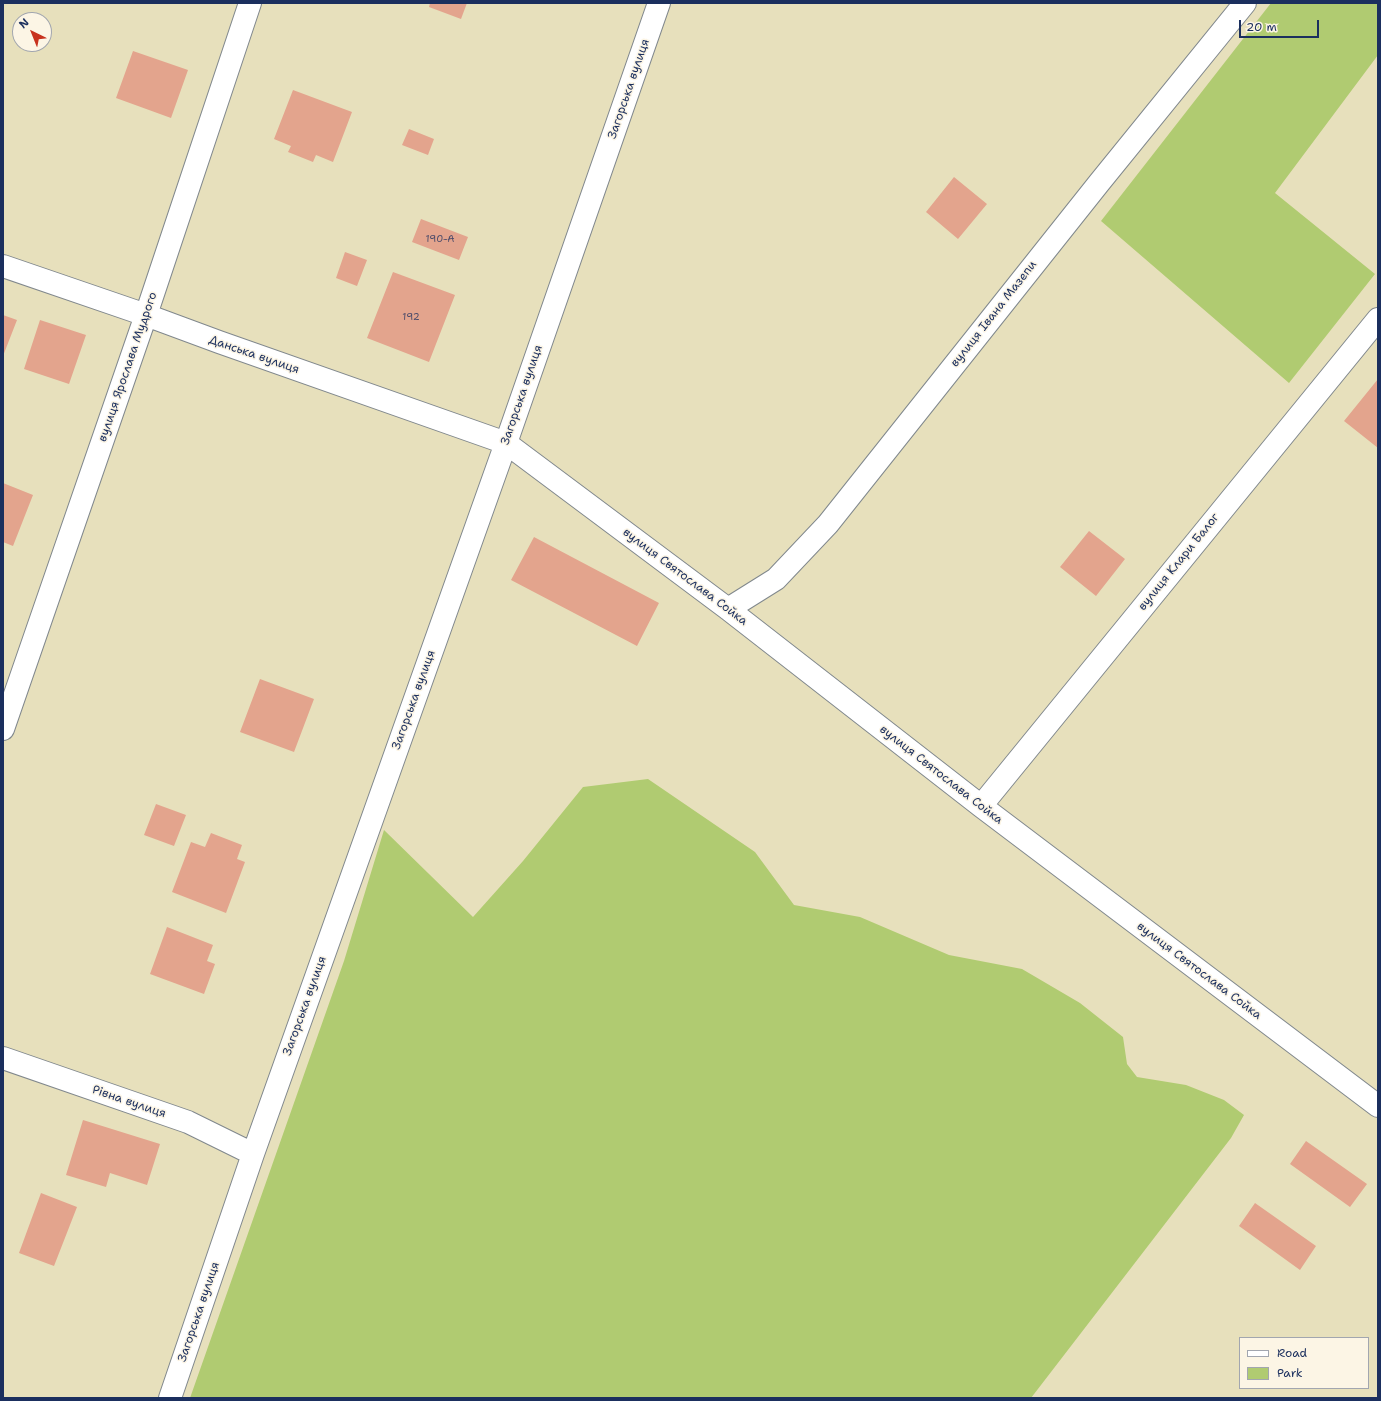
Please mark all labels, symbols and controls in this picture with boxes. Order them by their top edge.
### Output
north arrow [12,12,52,52]
scale bar [1241,12,1321,38]
text: N [16,15,32,32]
text: 20 m [1246,19,1277,35]
street label: Загорська вулиця [605,37,653,141]
house number: 190-А [426,233,454,245]
street label: вулиця Івана Мазепи [948,258,1040,370]
street label: вулиця Ярослава Мудрого [96,290,160,444]
house number: 192 [402,311,420,323]
street label: Данська вулиця [207,333,301,377]
street label: Загорська вулиця [498,343,546,447]
street label: вулиця Клари Балог [1135,511,1223,613]
street label: вулиця Святослава Сойка [620,525,750,629]
street label: Загорська вулиця [389,648,439,752]
street label: вулиця Святослава Сойка [876,722,1006,828]
street label: вулиця Святослава Сойка [1134,919,1264,1023]
street label: Загорська вулиця [280,954,330,1058]
street label: Рівна вулиця [90,1083,168,1121]
street label: Загорська вулиця [175,1260,223,1364]
legend [1239,1337,1369,1389]
text: Road [1277,1345,1307,1361]
text: Park [1277,1365,1303,1381]

